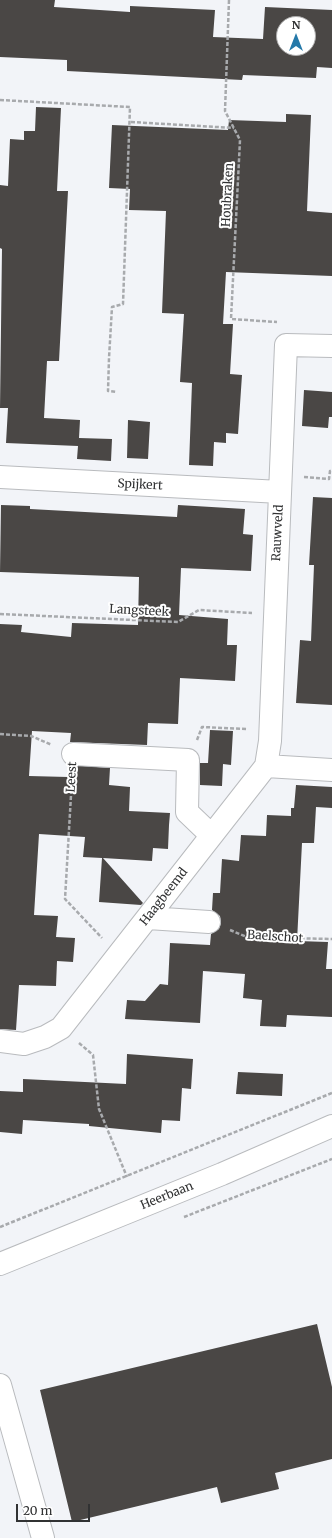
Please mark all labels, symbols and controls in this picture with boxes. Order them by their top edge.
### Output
north arrow [276,16,316,56]
text: N [292,18,300,32]
street label: Houbraken [219,163,237,227]
street label: Spijkert [117,477,163,493]
street label: Rauwveld [269,504,287,562]
street label: Langsteek [109,602,169,620]
street label: Leest [64,761,80,793]
street label: Haagbeemd [137,865,191,929]
street label: Baelschot [246,928,304,946]
street label: Heerbaan [139,1179,195,1213]
scale bar [18,1496,92,1522]
text: 20 m [23,1503,52,1518]

